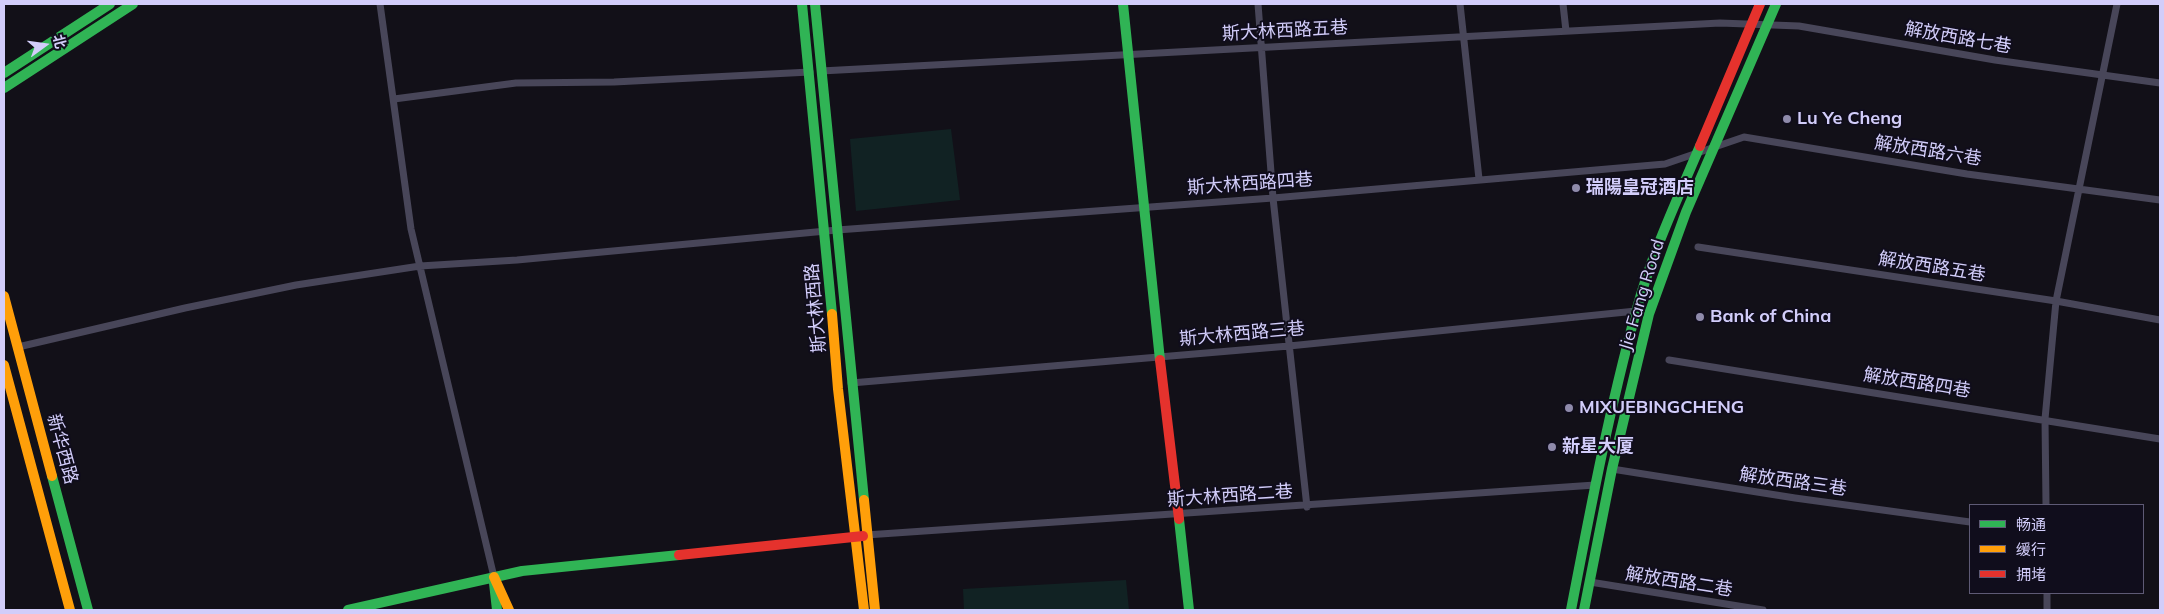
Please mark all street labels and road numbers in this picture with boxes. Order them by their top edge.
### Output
street label: 斯大林西路五巷 [1222,17,1348,45]
street label: 解放西路七巷 [1903,18,2013,58]
street label: 解放西路六巷 [1873,132,1983,170]
street label: 斯大林西路四巷 [1186,169,1314,199]
street label: Jie Fang Road [1615,237,1669,353]
street label: 解放西路五巷 [1877,248,1987,286]
street label: 斯大林西路 [801,262,831,354]
street label: 斯大林西路三巷 [1178,318,1306,350]
street label: 解放西路四巷 [1862,364,1972,402]
street label: 新华西路 [42,411,82,487]
street label: 解放西路三巷 [1738,464,1848,500]
street label: 斯大林西路二巷 [1166,481,1294,511]
street label: 解放西路二巷 [1624,563,1734,601]

